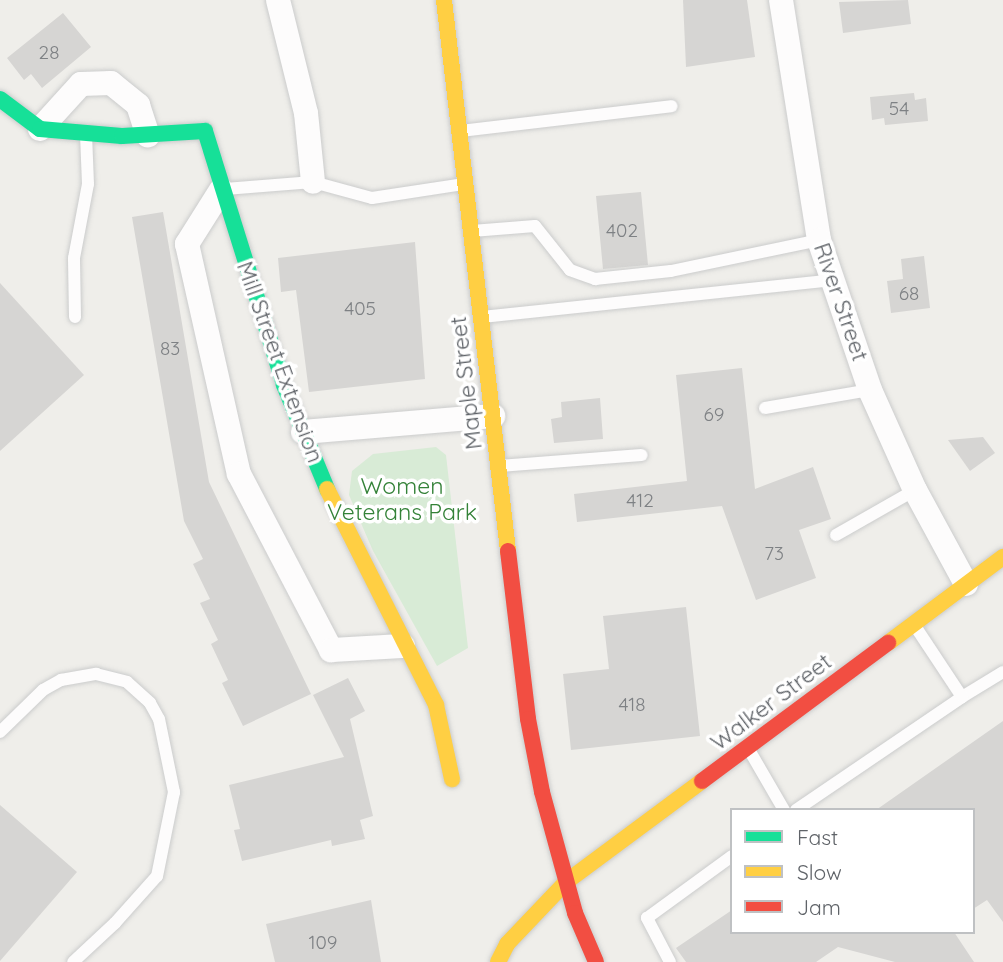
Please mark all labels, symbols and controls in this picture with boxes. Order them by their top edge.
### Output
house number: 28 [39,42,59,64]
house number: 54 [889,98,909,120]
house number: 402 [606,220,638,242]
street label: River Street [808,239,874,365]
street label: Mill Street Extension [231,258,329,466]
house number: 68 [899,283,919,305]
house number: 405 [344,298,376,320]
street label: Maple Street [444,315,488,451]
house number: 83 [160,338,180,360]
house number: 69 [704,404,724,426]
park label: Women Veterans Park [327,472,477,526]
house number: 412 [626,490,654,512]
house number: 73 [764,543,784,565]
street label: Walker Street [705,648,837,756]
house number: 418 [618,694,646,716]
legend [730,808,975,934]
text: Fast [797,824,838,850]
text: Slow [797,859,842,885]
text: Jam [797,894,841,920]
house number: 109 [309,932,337,954]

